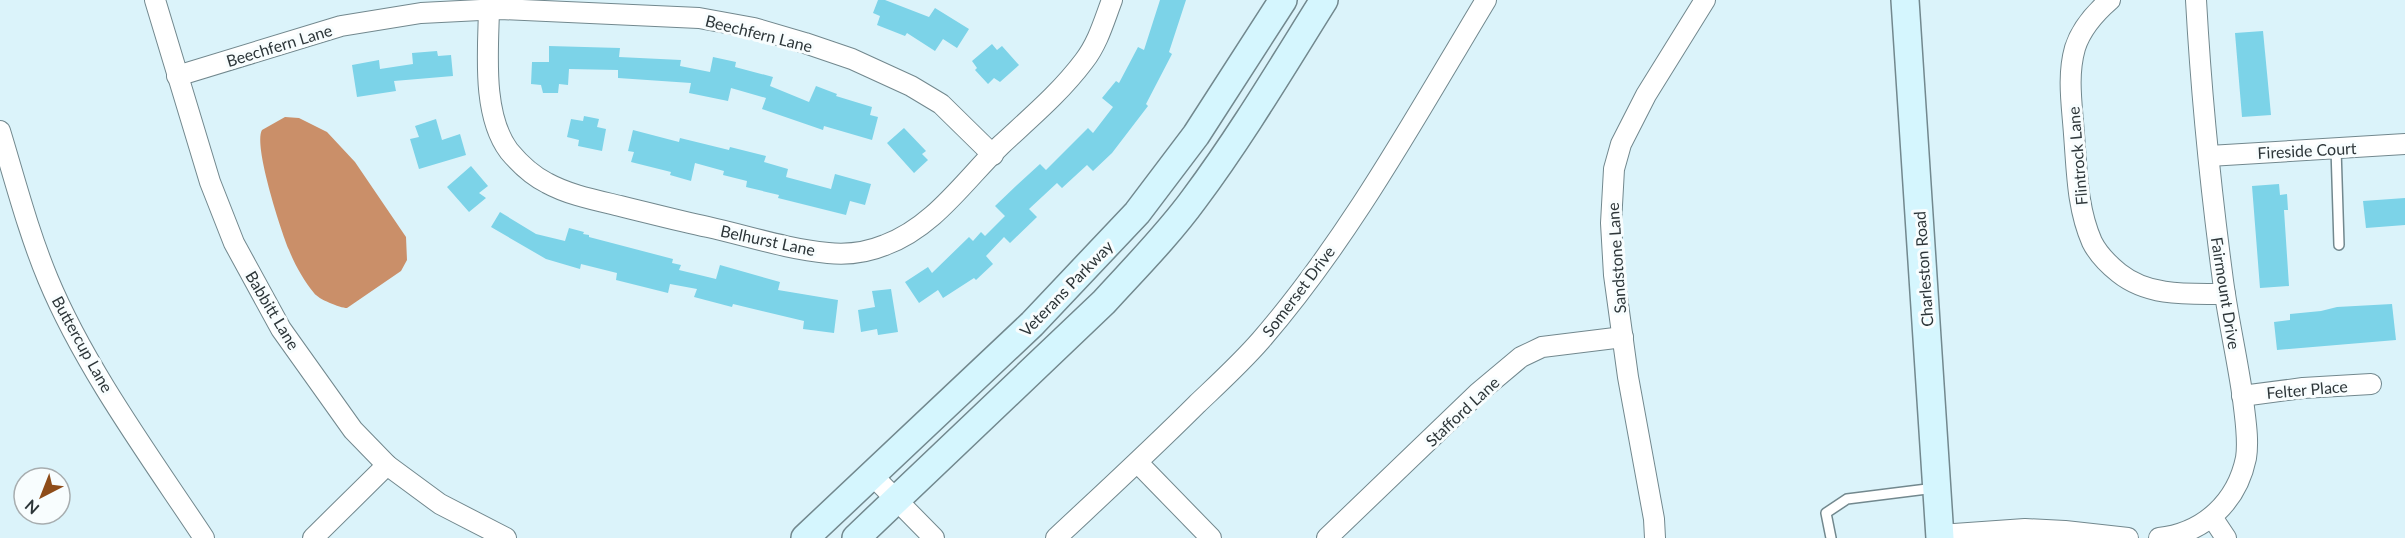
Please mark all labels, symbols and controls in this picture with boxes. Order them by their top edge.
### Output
street label: Beechfern Lane [703,11,815,55]
street label: Beechfern Lane [224,20,334,70]
street label: Flintrock Lane [2063,106,2091,206]
street label: Fireside Court [2257,138,2357,162]
street label: Sandstone Lane [1603,202,1629,314]
street label: Charleston Road [1909,211,1937,327]
street label: Belhurst Lane [719,221,817,259]
street label: Fairmount Drive [2208,235,2244,351]
street label: Veterans Parkway [1016,236,1117,340]
street label: Somerset Drive [1258,242,1338,340]
street label: Babbitt Lane [242,267,304,353]
street label: Buttercup Lane [49,293,117,395]
street label: Stafford Lane [1421,372,1503,450]
street label: Felter Place [2266,376,2348,402]
north arrow [12,466,72,526]
text: N [21,496,43,519]

